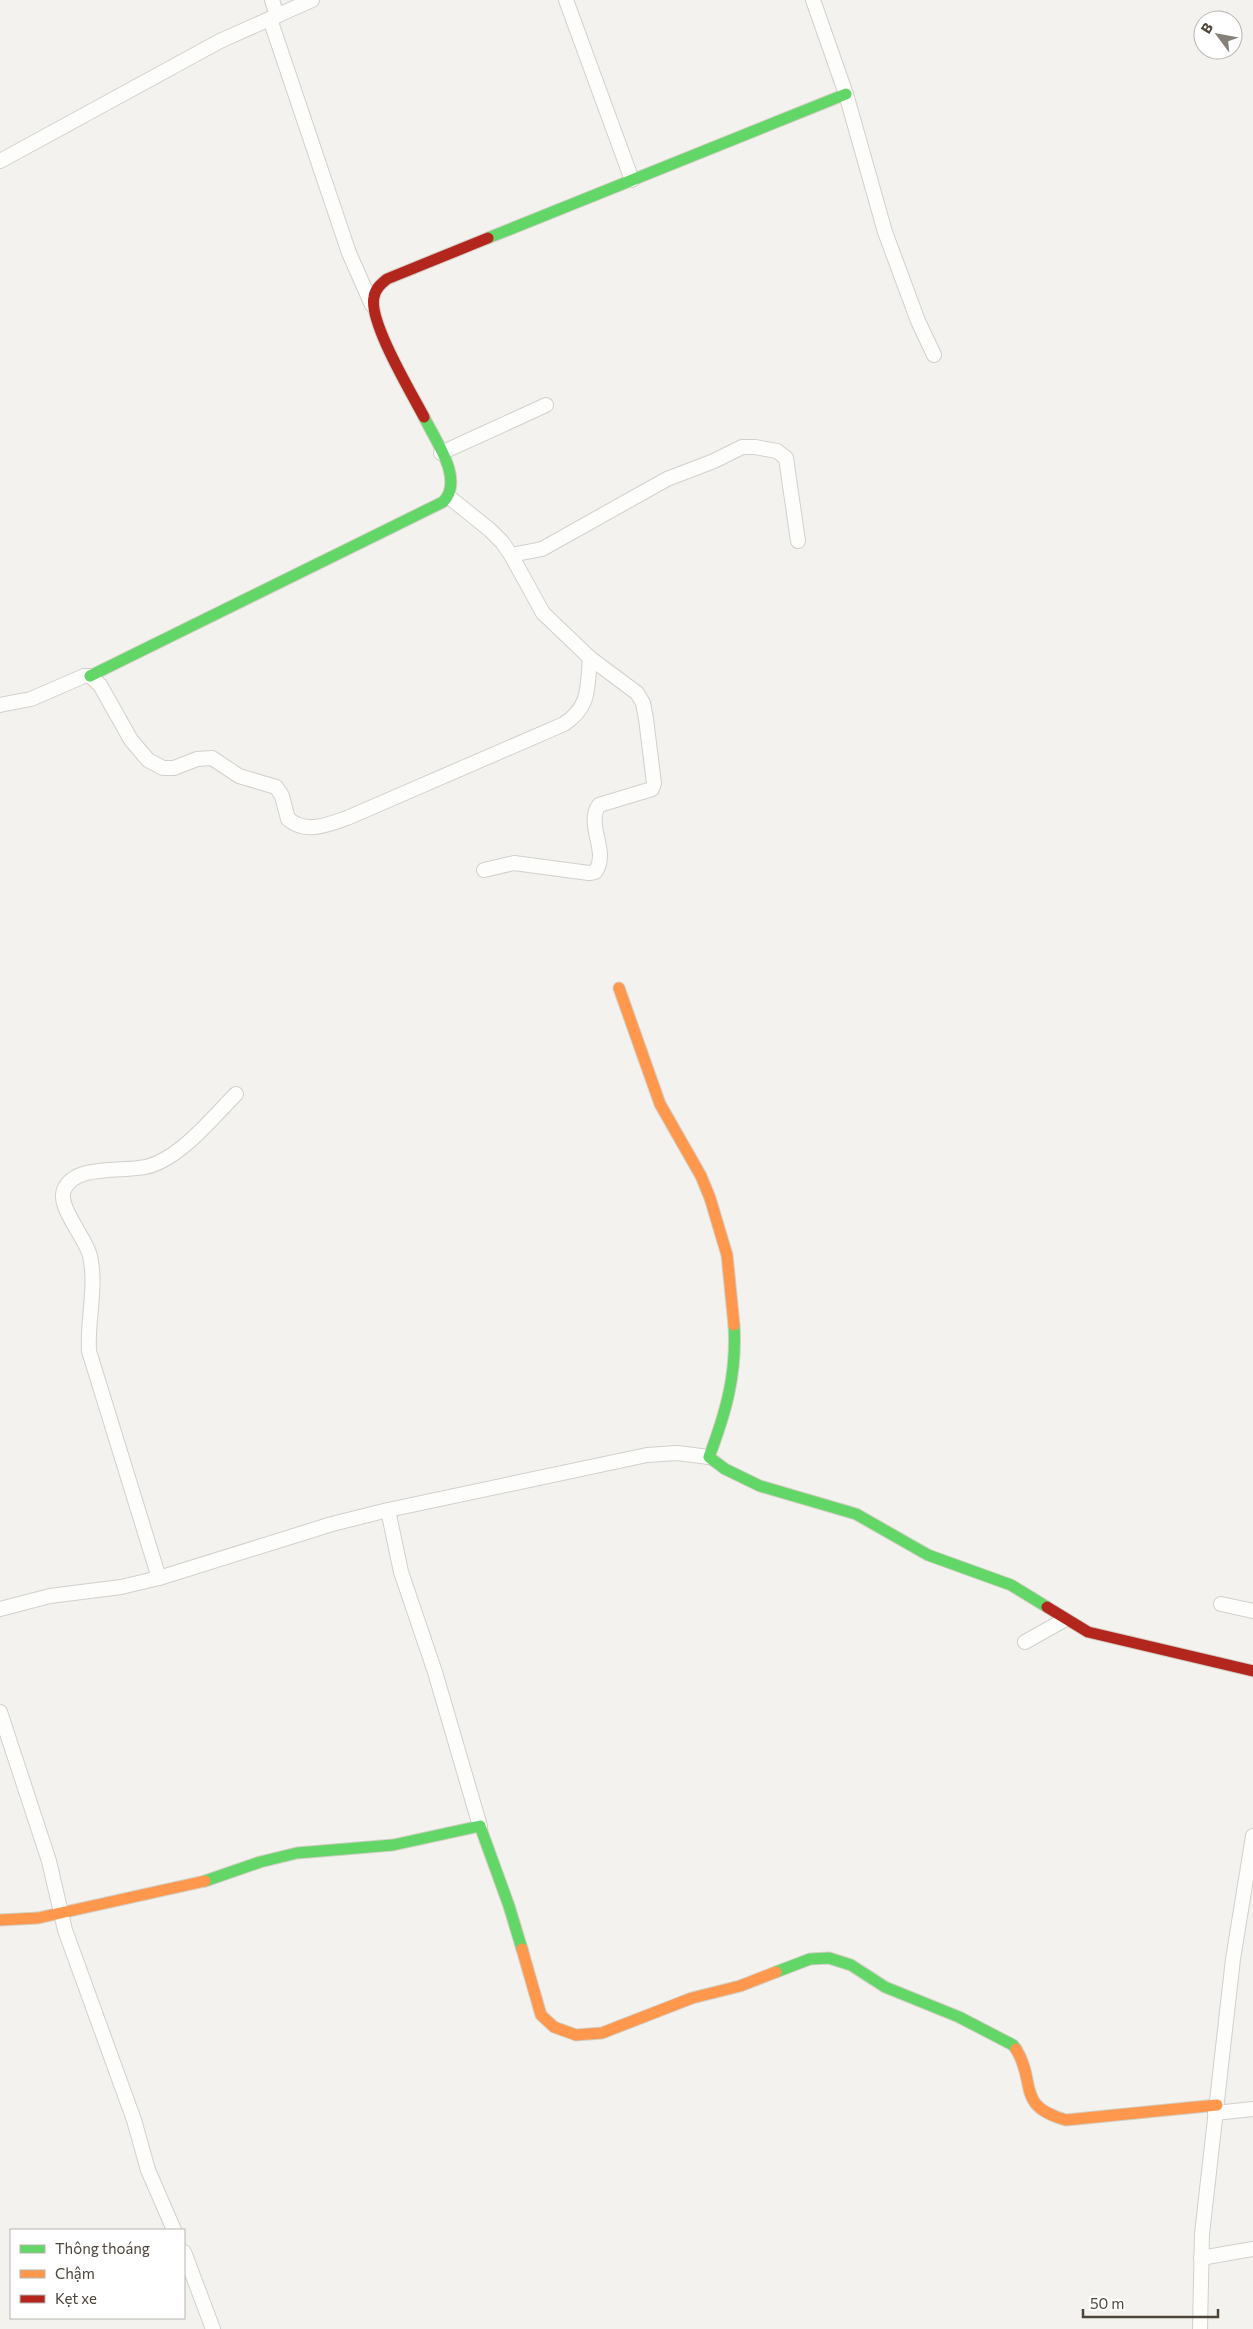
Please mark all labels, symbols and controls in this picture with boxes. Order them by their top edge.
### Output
north arrow [1193,10,1243,60]
text: B [1197,19,1216,36]
legend [10,2229,185,2319]
text: Thông thoáng [55,2239,150,2257]
text: Chậm [55,2264,95,2282]
scale bar [1083,2286,1218,2318]
text: Kẹt xe [55,2289,97,2307]
text: 50 m [1090,2294,1124,2312]

